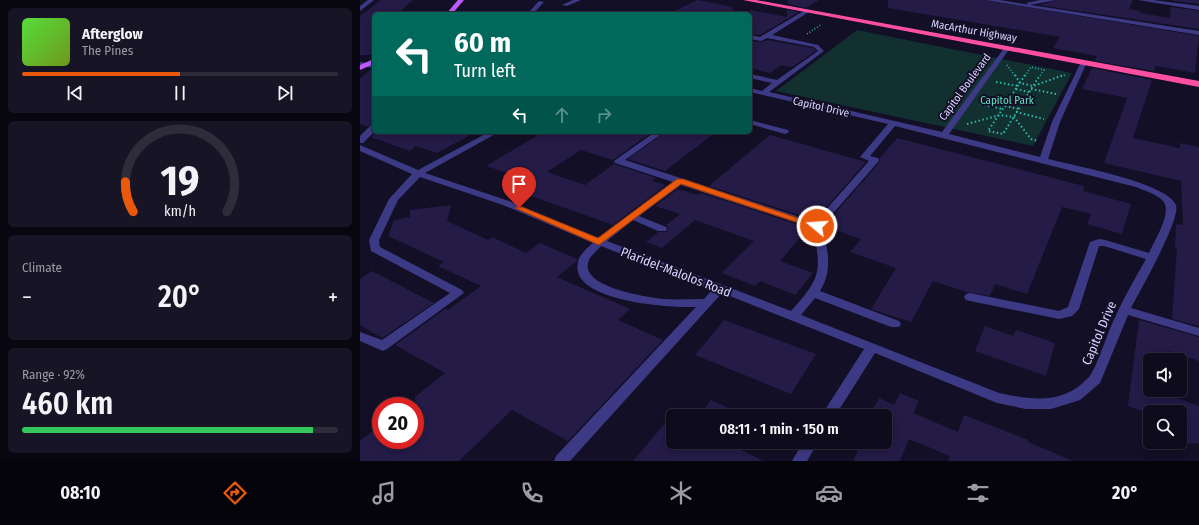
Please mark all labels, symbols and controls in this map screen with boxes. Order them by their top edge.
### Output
street label: MacArthur Highway [930,17,1018,45]
text: Afterglow [82,25,143,43]
text: 60 m [454,26,511,59]
icon: left [388,28,440,80]
text: The Pines [82,43,133,58]
street label: Capitol Boulevard [936,51,994,123]
text: Turn left [454,60,516,82]
icon: previous [64,82,86,104]
icon: pause [169,82,191,104]
icon: next [274,82,296,104]
street label: Capitol Drive [792,94,850,120]
park label: Capitol Park [980,94,1035,107]
icon: left [509,104,531,126]
icon: ahead [551,104,573,126]
icon: right [593,104,615,126]
text: 19 [160,156,200,206]
pin [502,167,536,208]
icon: arrive [508,173,530,195]
text: km/h [164,202,196,219]
position arrow [796,205,838,247]
street label: Plaridel-Malolos Road [619,244,733,300]
text: Climate [22,260,62,275]
text: 20° [158,279,202,315]
text: − [22,284,32,311]
text: + [328,284,338,311]
street label: Capitol Drive [1079,299,1119,367]
map controls [1143,353,1187,449]
button: sound [1143,353,1187,397]
text: Range · 92% [22,367,85,382]
text: 460 km [22,386,113,422]
speed limit sign: 20 [372,397,424,449]
button: search [1143,405,1187,449]
text: 08:11 · 1 min · 150 m [719,420,839,438]
icon: directions [221,479,249,507]
icon: music [370,479,398,507]
icon: phone [518,479,546,507]
icon: climate [667,479,695,507]
icon: car [815,479,843,507]
icon: filters [964,479,992,507]
text: 08:10 [60,482,101,504]
text: 20° [1112,482,1139,504]

